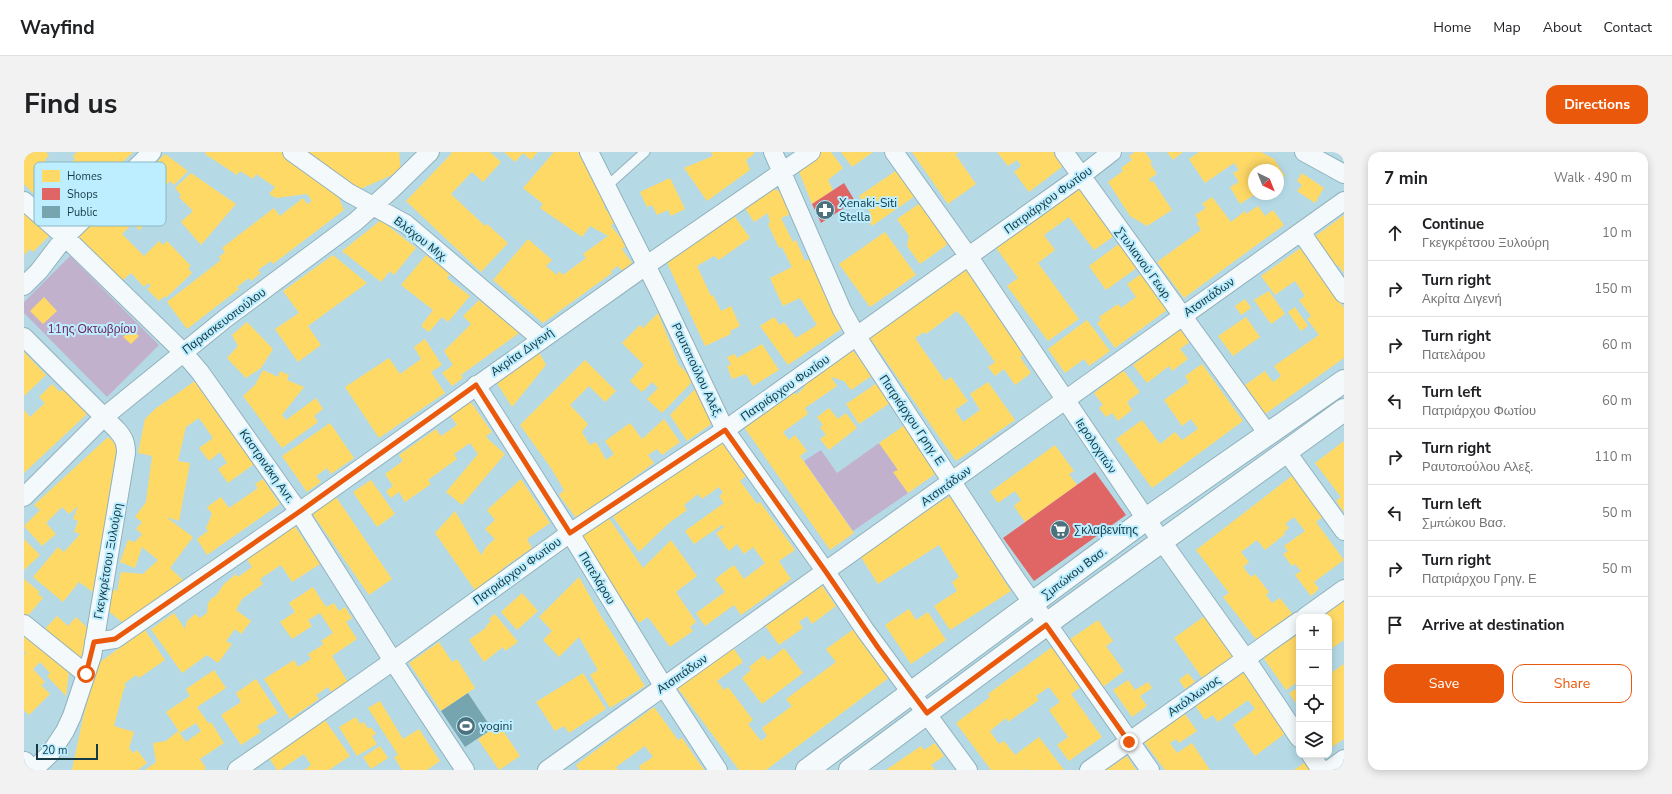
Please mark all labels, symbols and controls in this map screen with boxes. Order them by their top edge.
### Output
text: Wayfind [20,15,95,41]
text: Home [1433,18,1471,37]
text: Map [1493,18,1521,37]
text: About [1543,18,1582,37]
text: Contact [1604,18,1652,37]
text: Find us [24,85,118,123]
button: Directions [1546,85,1648,124]
legend [34,162,166,226]
street label: Πατριάρχου Φωτίου [1001,163,1095,237]
north arrow [1248,164,1284,200]
text: 7 min [1384,167,1428,190]
text: Homes [67,169,102,184]
text: Walk · 490 m [1554,169,1632,187]
text: Shops [67,187,98,202]
place label: Xenaki-Siti Stella [839,195,897,225]
pharmacy icon: Xenaki-Siti Stella [814,199,836,221]
text: Public [67,205,97,220]
street label: Βλάχου Μιχ. [391,213,451,265]
text: Continue [1422,214,1484,234]
icon: ahead [1384,222,1406,244]
street label: Στυλιανού Γεωρ. [1112,224,1176,304]
text: 10 m [1602,224,1632,242]
text: Γκεγκρέτσου Ξυλούρη [1422,234,1549,252]
text: Turn right [1422,270,1491,290]
street label: Ατσιπάδων [1180,274,1238,320]
icon: right [1384,278,1406,300]
text: 150 m [1594,280,1632,298]
street label: Παρασκευοπούλου [179,284,269,358]
text: Ακρίτα Διγενή [1422,290,1502,308]
street label: Ραυτοπούλου Αλεξ. [668,320,726,420]
park label: 11ης Οκτωβρίου [48,321,136,337]
street label: Ακρίτα Διγενή [487,324,557,380]
text: Turn right [1422,326,1491,346]
icon: right [1384,334,1406,356]
text: 60 m [1602,336,1632,354]
text: Πατελάρου [1422,346,1485,364]
street label: Πατριάρχου Φωτίου [737,351,833,425]
street label: Πατριάρχου Γρηγ. Ε [876,372,948,468]
text: Turn left [1422,382,1481,402]
icon: left [1384,390,1406,412]
text: 60 m [1602,392,1632,410]
text: Πατριάρχου Φωτίου [1422,402,1536,420]
street label: Ιερολοχιτών [1072,415,1120,477]
street label: Καστρινάκη Αντ. [236,426,298,506]
text: Turn right [1422,438,1491,458]
icon: right [1384,446,1406,468]
text: 110 m [1594,448,1632,466]
text: Ραυτοπούλου Αλεξ. [1422,458,1533,476]
street label: Ατσιπάδων [918,462,974,510]
text: Turn left [1422,494,1481,514]
street label: Γκεγκρέτσου Ξυλούρη [90,502,126,620]
icon: left [1384,502,1406,524]
text: 50 m [1602,504,1632,522]
text: Σμπώκου Βασ. [1422,514,1506,532]
supermarket icon: Σκλαβενίτης [1049,519,1071,541]
place label: Σκλαβενίτης [1074,522,1138,538]
street label: Πατριάρχου Φωτίου [470,534,564,608]
street label: Σμπώκου Βασ. [1038,543,1110,603]
street label: Πατελάρου [575,549,619,607]
text: Turn right [1422,550,1491,570]
icon: right [1384,558,1406,580]
text: 50 m [1602,560,1632,578]
text: Πατριάρχου Γρηγ. Ε [1422,570,1537,588]
map controls [1296,614,1332,758]
button: + [1296,614,1332,650]
icon: arrive [1384,614,1406,636]
text: Arrive at destination [1422,615,1565,635]
button: − [1296,650,1332,686]
street label: Ατσιπάδων [653,651,711,697]
button: Save [1384,664,1504,703]
button: Share [1512,664,1632,703]
route start [77,665,95,683]
street label: Απόλλωνος [1164,672,1224,720]
button: locate [1296,686,1332,722]
sports icon: yogini [455,715,477,737]
place label: yogini [480,718,512,734]
button: layers [1296,722,1332,758]
route end [1120,733,1138,751]
scale bar [36,742,98,761]
text: 20 m [42,743,67,758]

